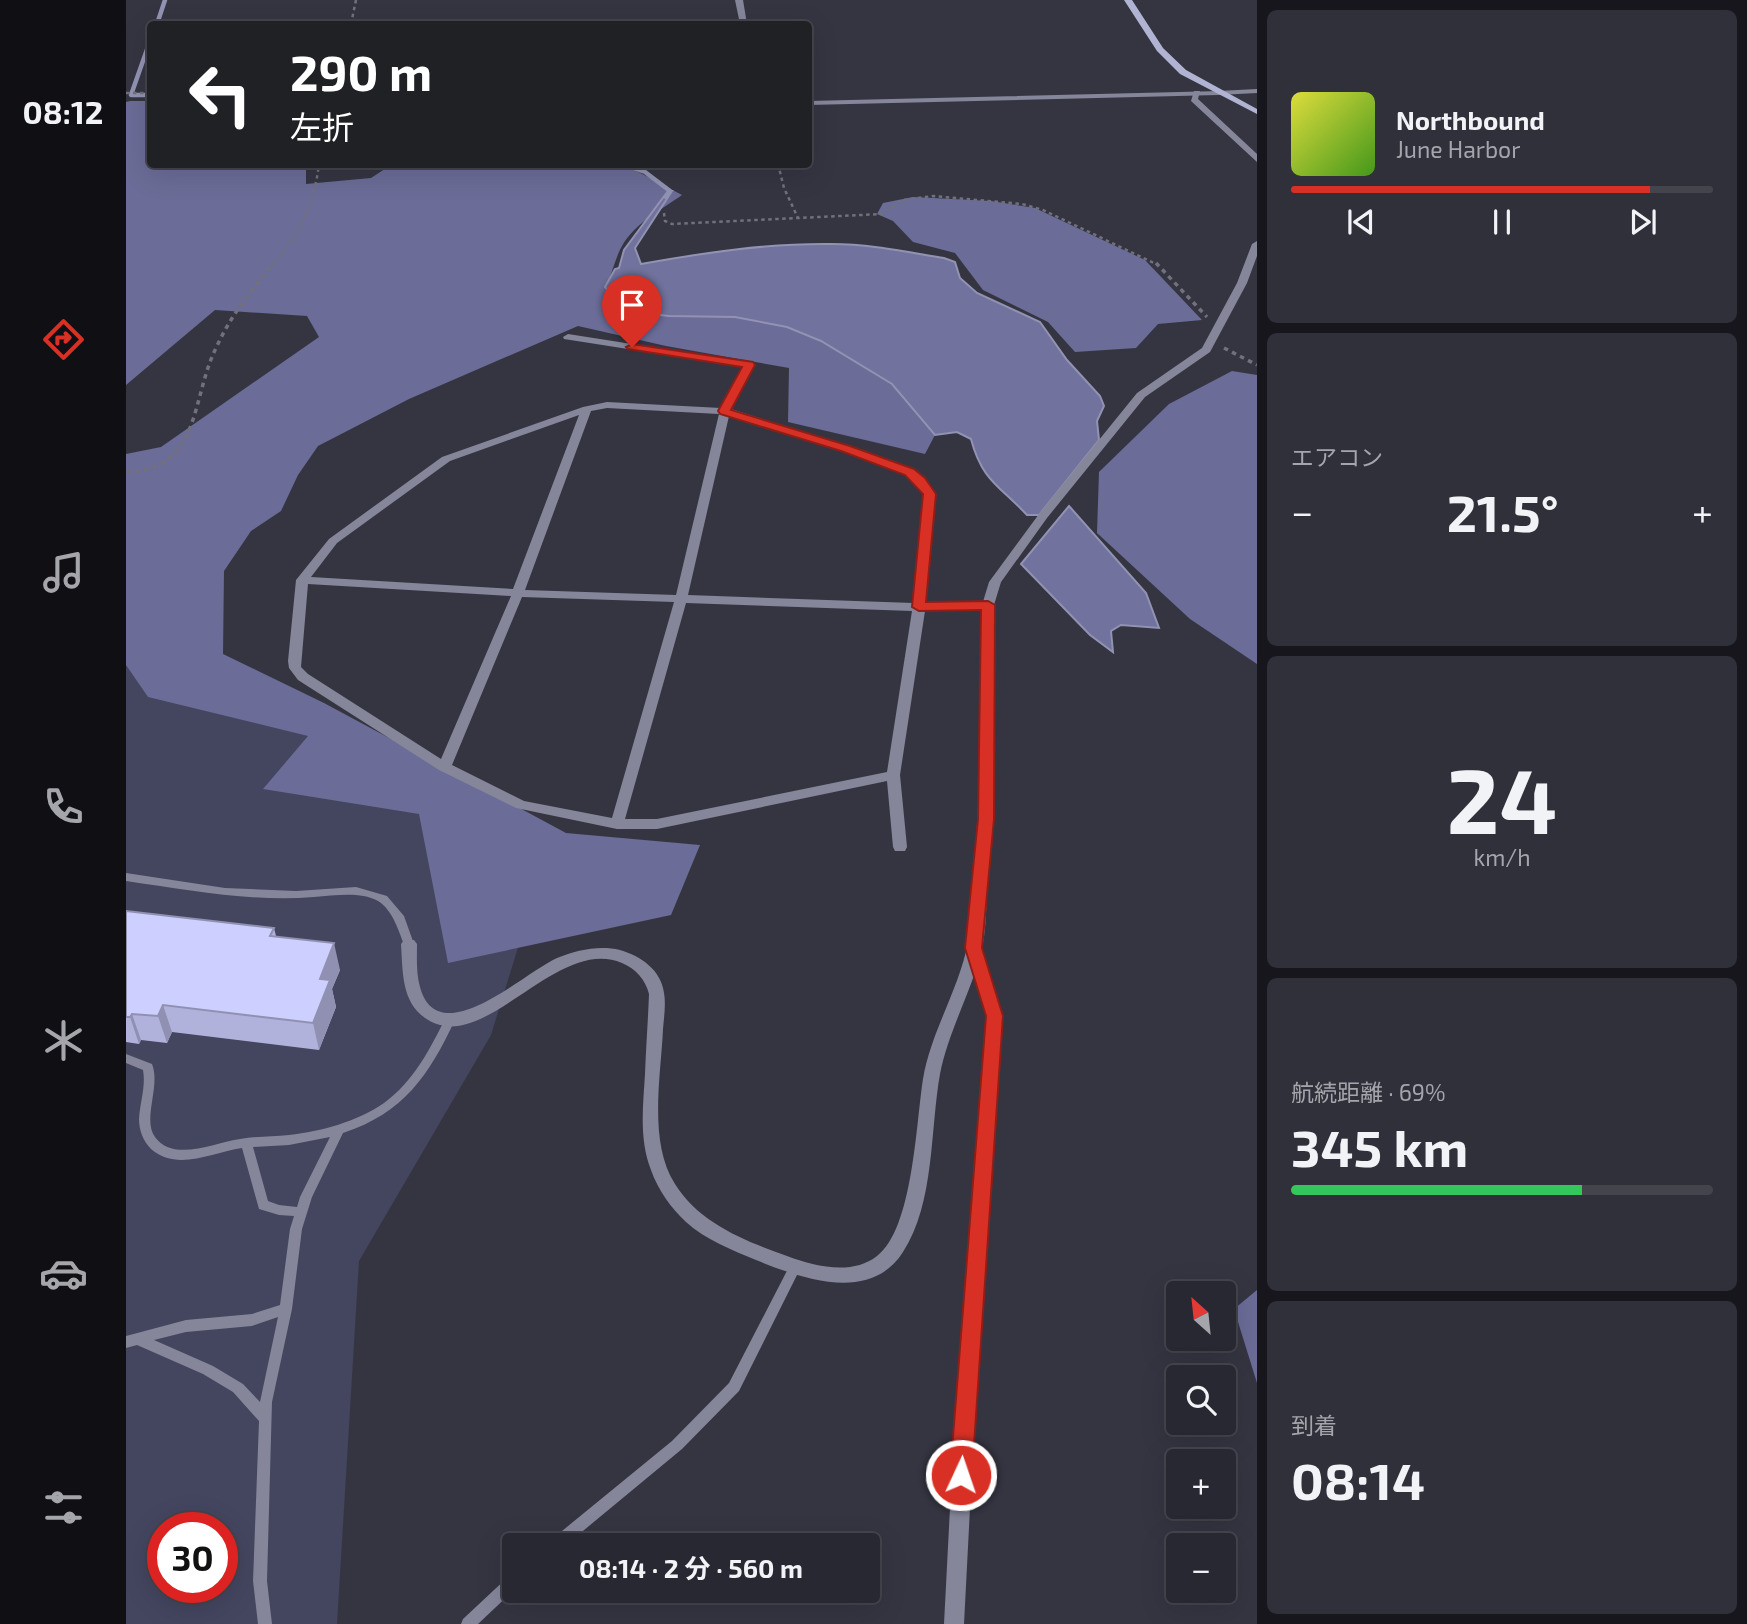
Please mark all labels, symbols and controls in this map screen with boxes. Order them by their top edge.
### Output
text: 290 m [290,42,432,101]
icon: left [175,49,266,140]
text: 08:12 [23,92,103,130]
text: Northbound [1396,104,1545,135]
text: 左折 [290,107,354,145]
text: June Harbor [1396,135,1520,163]
icon: previous [1342,203,1380,241]
icon: pause [1483,203,1521,241]
icon: next [1624,203,1662,241]
pin [602,275,662,347]
icon: arrive [613,286,651,324]
icon: directions [39,315,88,364]
text: エアコン [1291,443,1383,471]
text: 21.5° [1447,480,1559,542]
text: − [1291,488,1313,534]
text: + [1692,488,1713,534]
icon: music [39,548,88,597]
text: 24 [1447,743,1557,852]
icon: phone [39,782,88,831]
text: km/h [1473,843,1531,871]
icon: climate [39,1016,88,1065]
text: 航続距離 · 69% [1291,1078,1446,1106]
text: 345 km [1291,1115,1468,1177]
icon: car [39,1249,88,1298]
north arrow [1166,1281,1236,1351]
map controls [1166,1281,1236,1603]
button: search [1166,1365,1236,1435]
text: 到着 [1291,1411,1337,1439]
position arrow [924,1438,998,1512]
text: 08:14 [1291,1448,1425,1510]
button: + [1166,1449,1236,1519]
icon: filters [39,1483,88,1532]
speed limit sign: 30 [147,1512,238,1603]
button: − [1166,1533,1236,1603]
text: 08:14 · 2 分 · 560 m [579,1552,803,1583]

